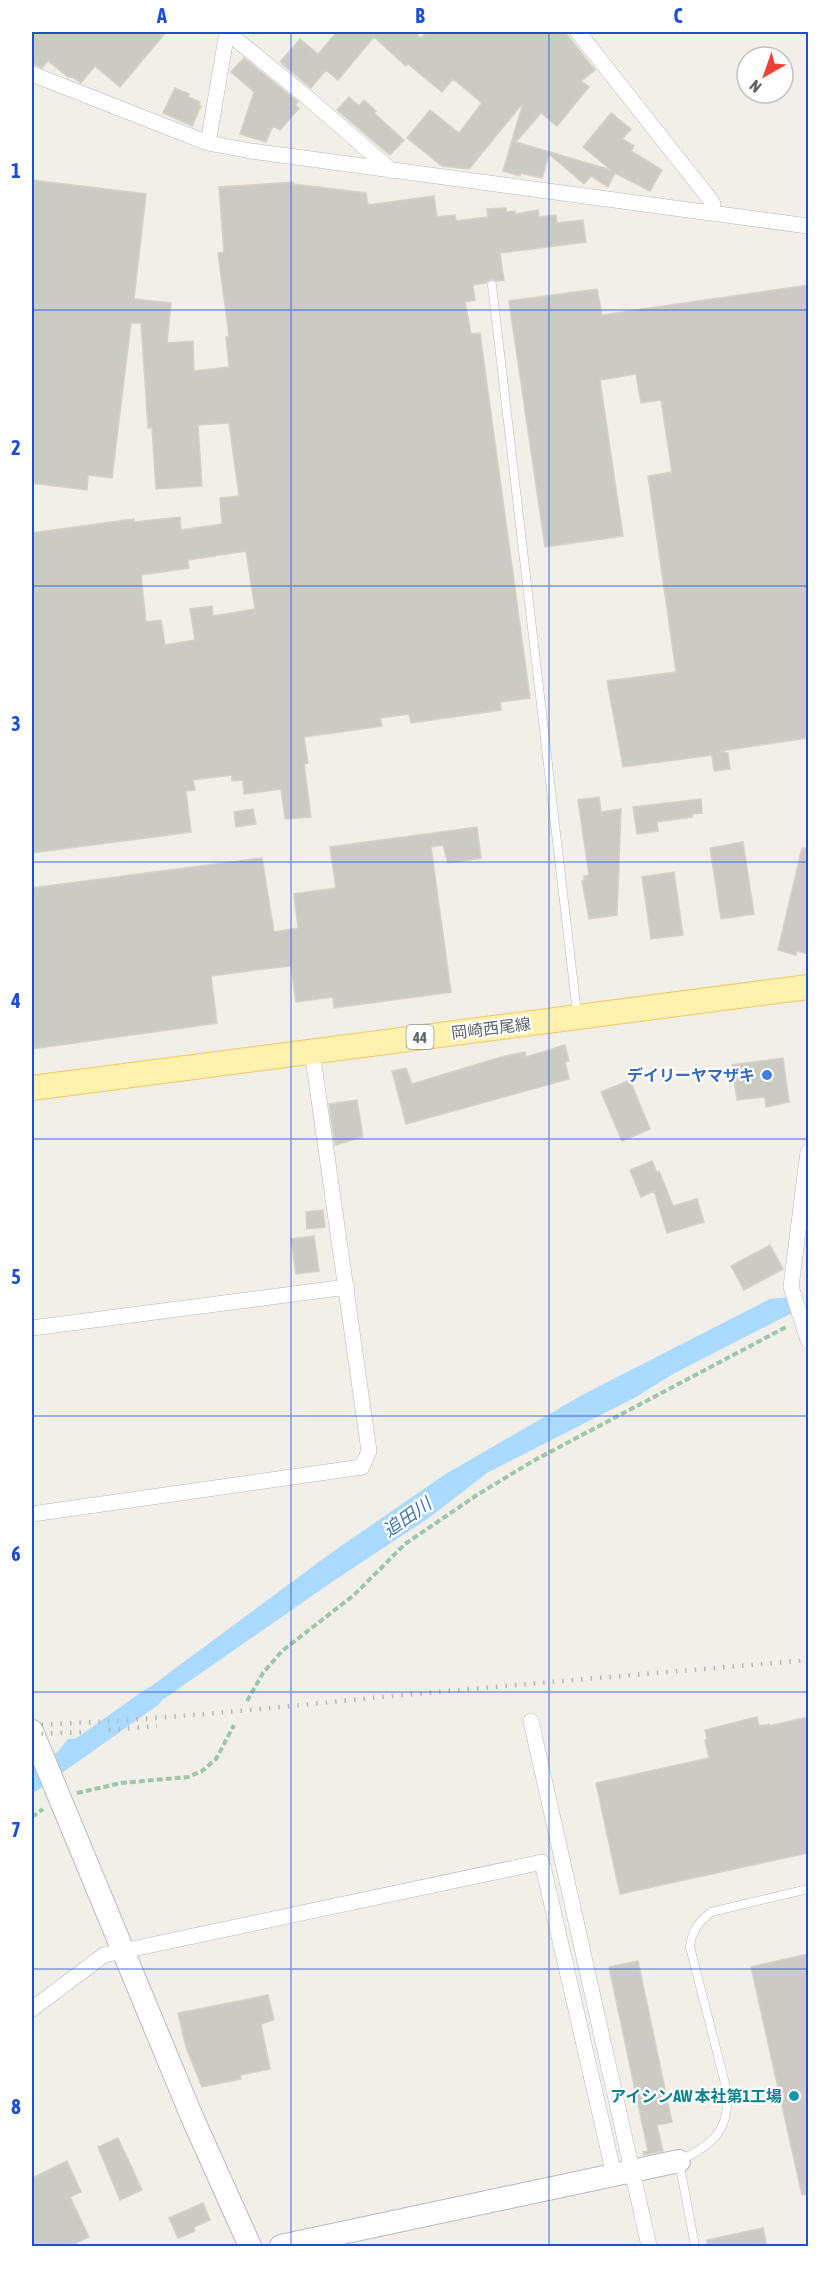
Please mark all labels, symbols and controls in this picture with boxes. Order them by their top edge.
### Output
text: A [156,4,167,27]
text: B [415,4,425,27]
text: C [674,4,683,27]
north arrow [735,45,795,105]
text: N [746,77,765,96]
text: 1 [11,159,21,182]
text: 2 [11,436,21,459]
text: 3 [11,712,21,735]
text: 4 [10,989,21,1012]
street label: 岡崎西尾線 [450,1014,532,1042]
road number: 44 [406,1025,434,1049]
place label: デイリーヤマザキ [627,1066,755,1084]
marker: デイリーヤマザキ [760,1068,774,1082]
text: 5 [11,1265,21,1288]
water label: 追田川 [379,1492,437,1541]
text: 6 [11,1542,21,1565]
text: 7 [11,1818,21,1841]
place label: アイシンAW 本社第1工場 [610,2087,782,2105]
marker: アイシンAW 本社第1工場 [787,2089,801,2103]
text: 8 [11,2095,21,2118]

